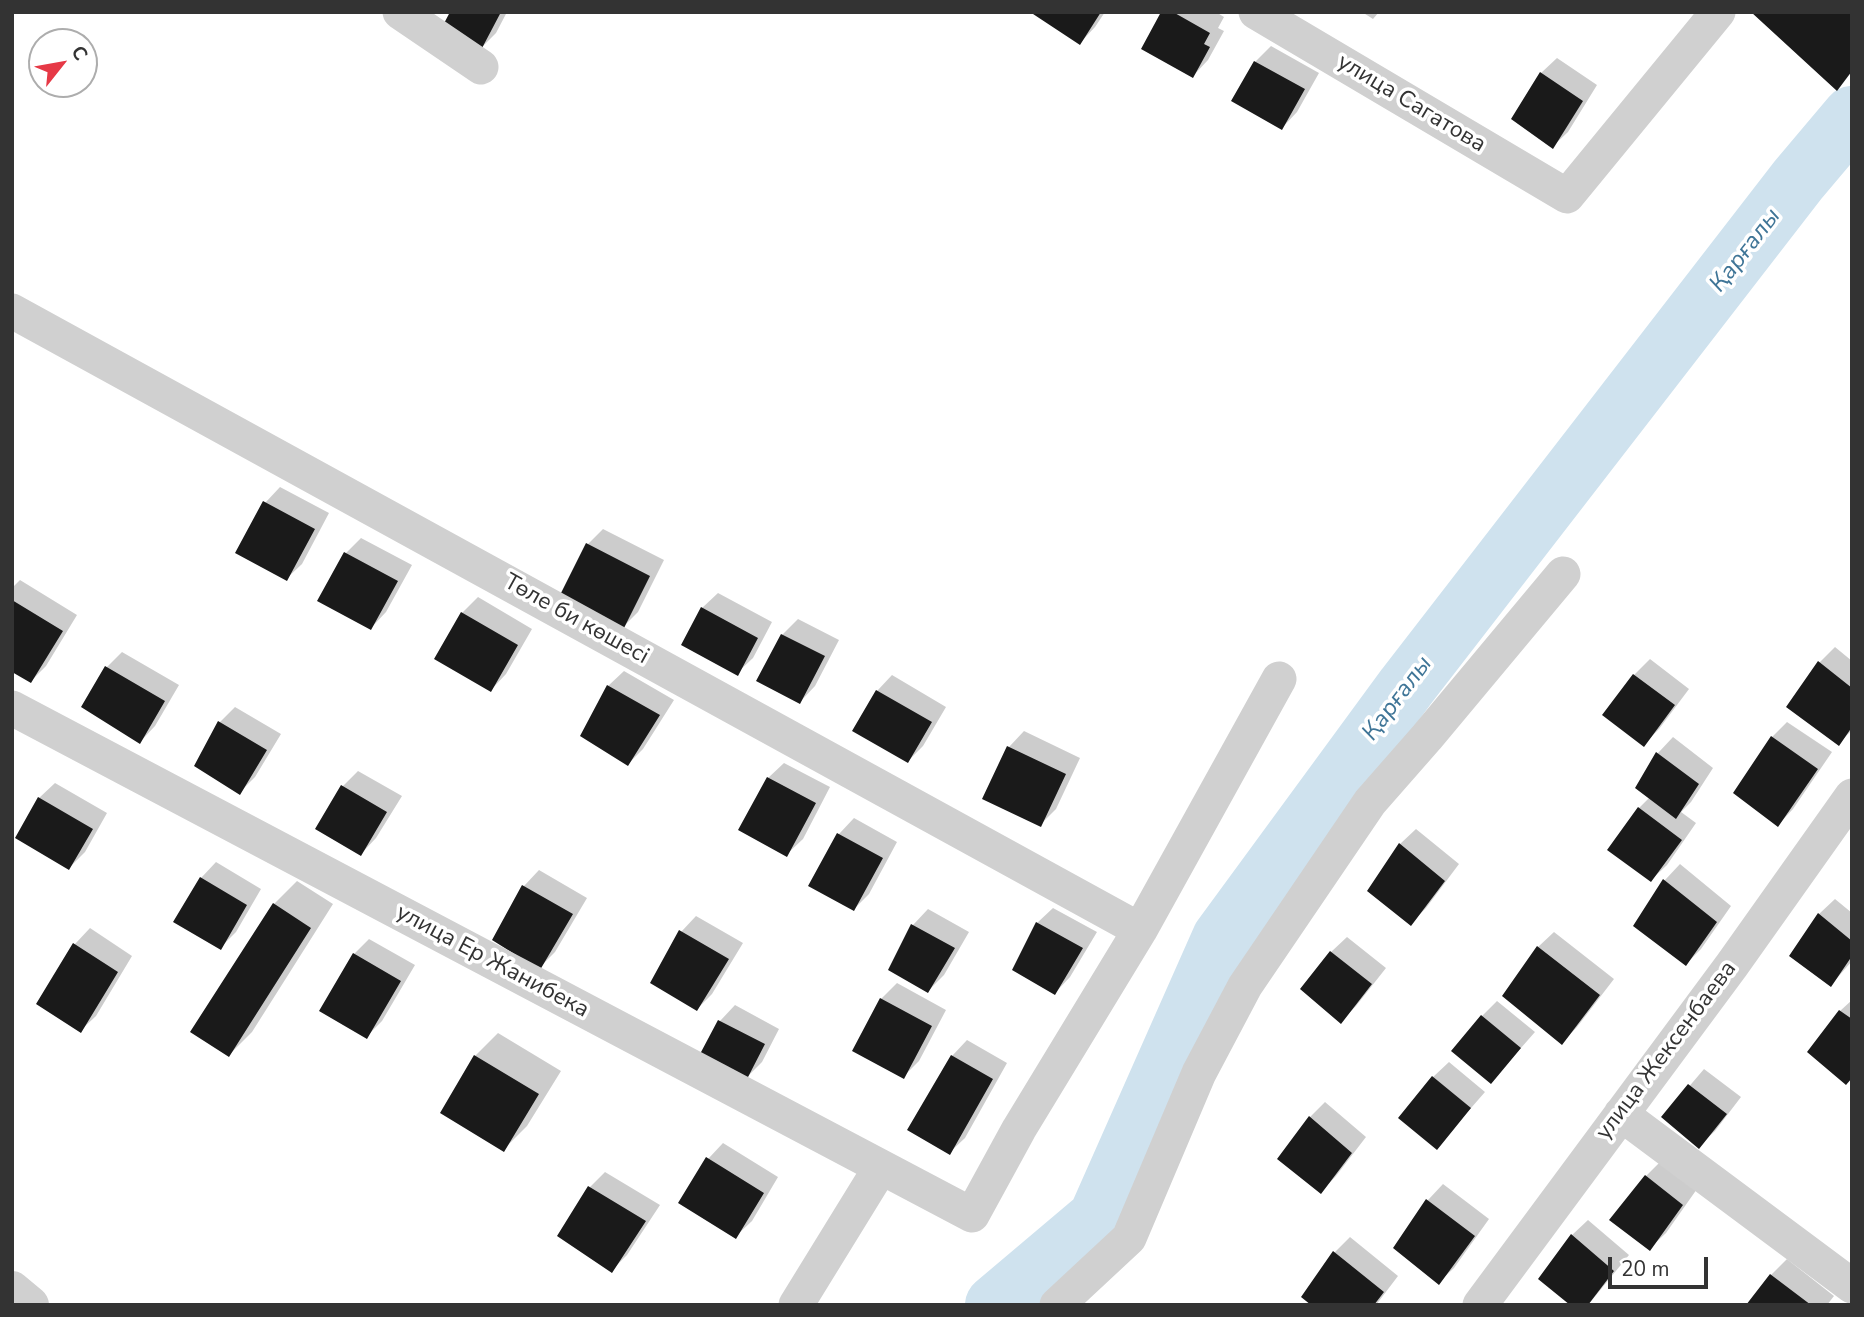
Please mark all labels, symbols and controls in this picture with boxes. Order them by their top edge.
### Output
north arrow [28,28,98,98]
text: С [65,41,94,65]
street label: улица Сагатова [1332,49,1490,159]
water label: Қарғалы [1704,203,1788,299]
street label: Төле би көшесі [499,569,653,671]
water label: Қарғалы [1357,651,1439,747]
street label: улица Ер Жанибека [391,899,593,1025]
street label: улица Жексенбаева [1591,956,1743,1146]
scale bar [1612,1244,1712,1288]
text: 20 m [1621,1255,1670,1283]

